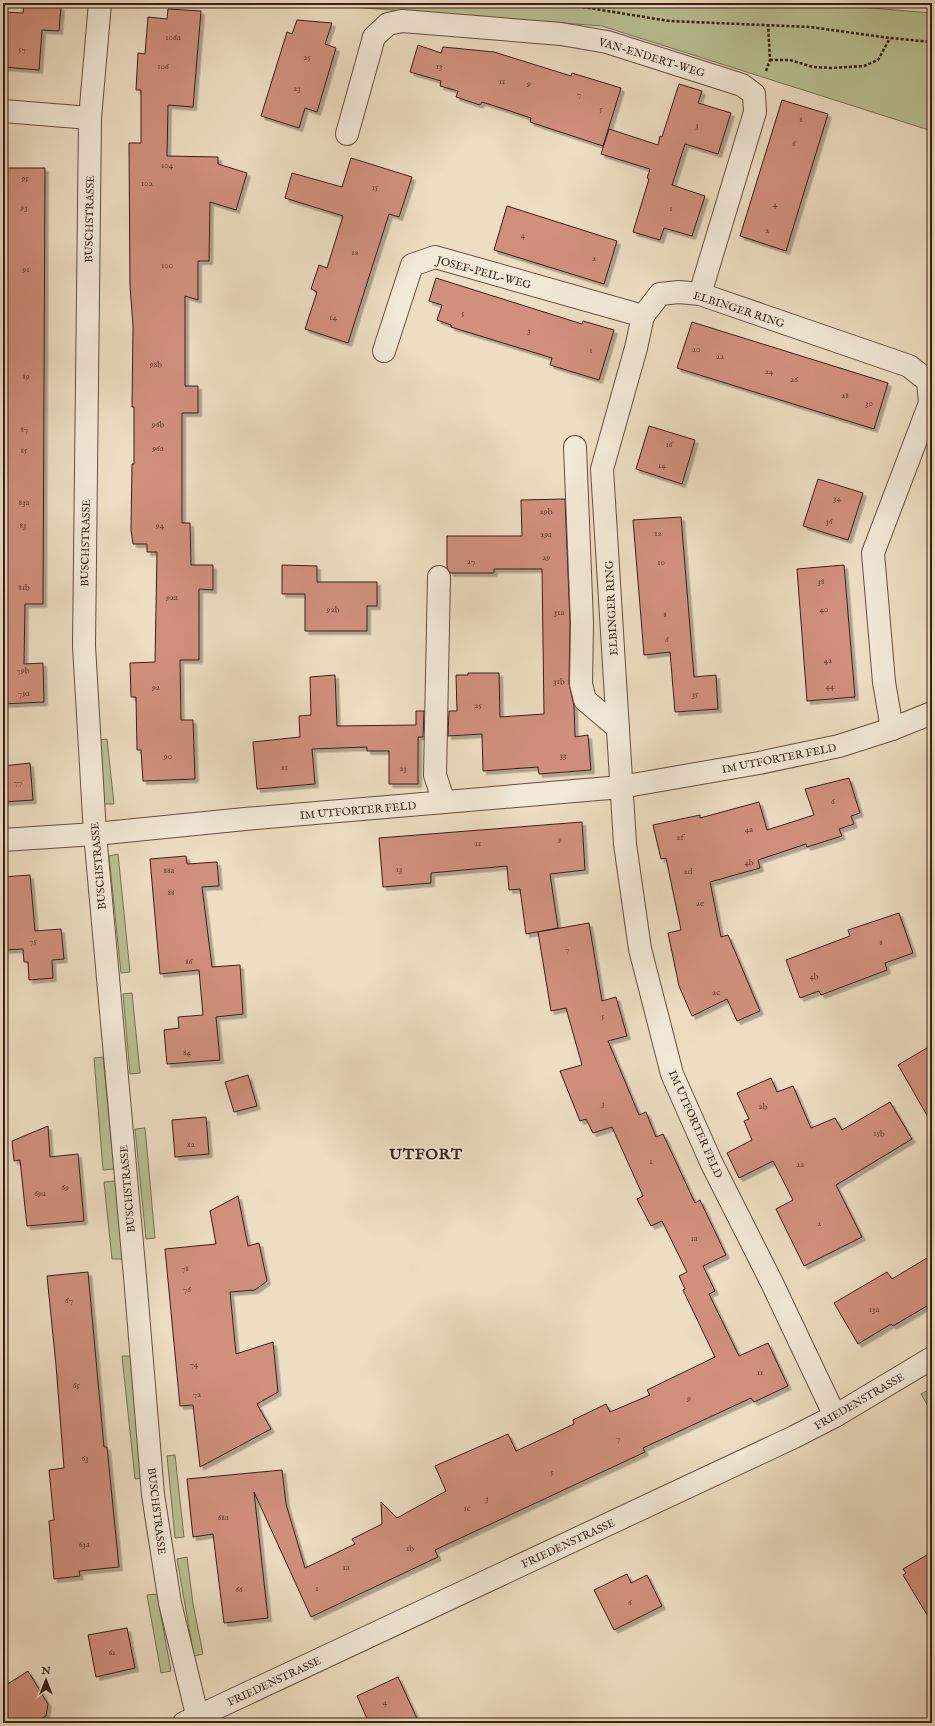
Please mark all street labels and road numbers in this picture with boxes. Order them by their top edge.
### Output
street label: VAN-ENDERT-WEG [596,35,707,81]
street label: BUSCHSTRASSE [82,175,98,263]
street label: JOSEF-PEIL-WEG [433,253,533,292]
street label: ELBINGER RING [691,289,786,331]
street label: BUSCHSTRASSE [78,499,94,587]
street label: ELBINGER RING [603,560,621,656]
street label: IM UTFORTER FELD [721,741,838,777]
street label: IM UTFORTER FELD [299,799,417,823]
street label: BUSCHSTRASSE [88,821,110,910]
street label: IM UTFORTER FELD [665,1068,725,1181]
street label: BUSCHSTRASSE [117,1144,139,1233]
street label: FRIEDENSTRASSE [812,1370,907,1433]
street label: BUSCHSTRASSE [144,1467,168,1556]
street label: FRIEDENSTRASSE [519,1516,618,1572]
street label: FRIEDENSTRASSE [225,1654,324,1710]

